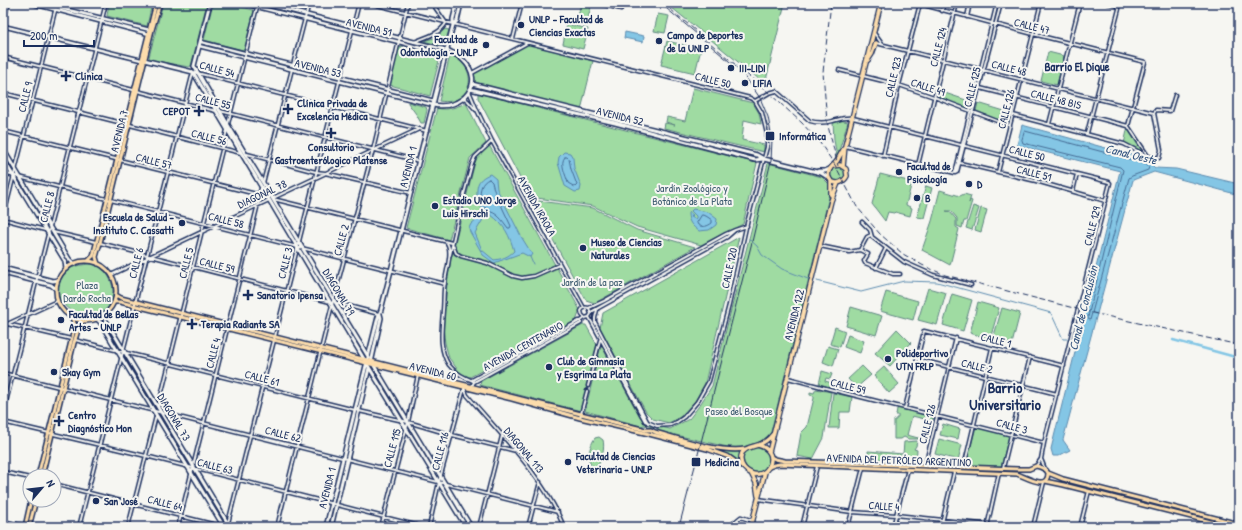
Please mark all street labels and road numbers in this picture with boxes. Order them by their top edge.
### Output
street label: AVENIDA 51 [345,15,393,39]
street label: CALLE 47 [1013,15,1051,37]
street label: CALLE 124 [926,26,950,68]
street label: AVENIDA 53 [293,55,343,81]
street label: CALLE 123 [882,55,904,99]
street label: CALLE 48 [990,57,1028,79]
street label: CALLE 54 [198,58,236,80]
street label: CALLE 125 [960,65,984,108]
street label: CALLE 50 [694,69,732,91]
street label: CALLE 49 [909,75,947,99]
street label: CALLE 9 [14,80,36,114]
street label: CALLE 48 BIS [1029,86,1083,112]
street label: CALLE 126 [994,87,1018,130]
street label: CALLE 55 [194,90,233,112]
street label: AVENIDA 52 [595,103,645,129]
street label: AVENIDA 7 [107,108,131,154]
street label: CALLE 56 [190,126,229,148]
street label: CALLE 50 [1008,142,1046,164]
street label: AVENIDA 1 [396,145,420,189]
street label: CALLE 57 [134,150,174,172]
street label: CALLE 51 [1015,162,1053,184]
street label: AVENIDA IRAOLA [515,174,560,239]
street label: DIAGONAL 78 [235,176,289,211]
street label: CALLE 8 [36,190,58,224]
street label: CALLE 129 [1080,205,1104,247]
street label: CALLE 58 [207,209,246,231]
street label: CALLE 2 [330,223,352,257]
street label: CALLE 6 [125,246,147,280]
street label: CALLE 5 [175,246,197,280]
street label: CALLE 3 [274,246,296,280]
street label: CALLE 120 [718,246,740,290]
street label: CALLE 59 [198,254,236,276]
street label: DIAGONAL 79 [320,266,358,318]
street label: AVENIDA 122 [781,288,807,342]
street label: AVENIDA CENTENARIO [480,318,566,374]
street label: CALLE 1 [979,329,1013,351]
street label: CALLE 4 [202,336,224,370]
street label: CALLE 2 [960,356,994,376]
street label: AVENIDA 60 [408,358,458,384]
street label: CALLE 61 [243,367,281,389]
street label: CALLE 59 [829,375,867,397]
street label: DIAGONAL 73 [154,391,194,443]
street label: CALLE 126 [915,402,939,445]
street label: CALLE 3 [995,415,1029,437]
street label: CALLE 62 [264,423,302,445]
street label: DIAGONAL 113 [501,424,547,476]
street label: CALLE 115 [380,427,404,469]
street label: CALLE 116 [428,430,452,472]
street label: AVENIDA DEL PETRÓLEO ARGENTINO [826,450,972,470]
street label: CALLE 63 [196,455,234,477]
street label: AVENIDA 1 [315,466,339,510]
street label: CALLE 64 [146,492,184,514]
street label: CALLE 4 [868,498,900,514]

